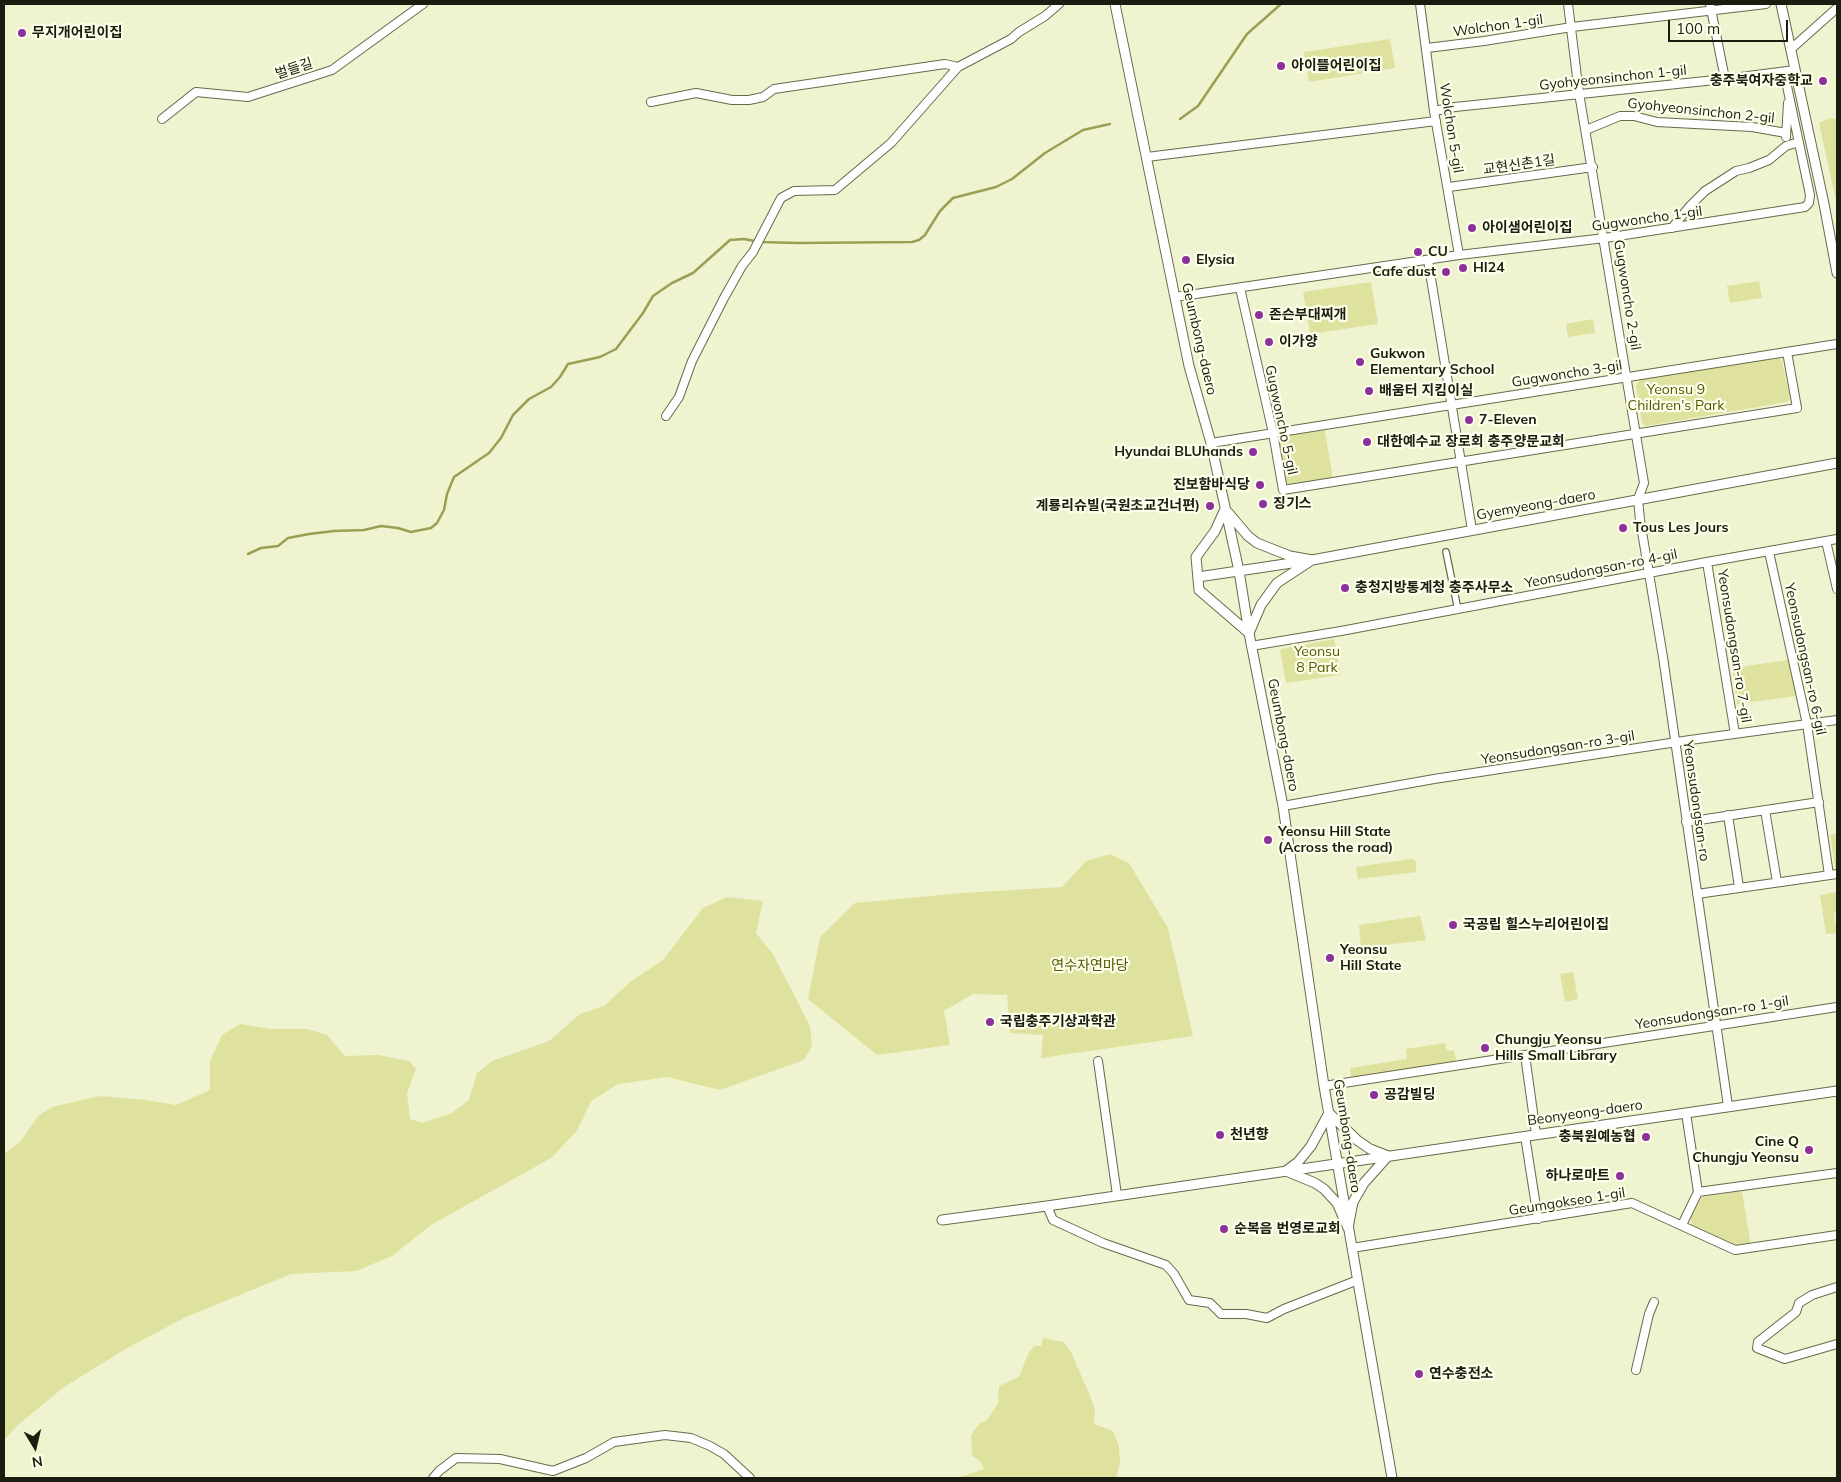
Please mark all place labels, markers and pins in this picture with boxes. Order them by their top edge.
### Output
place label: 무지개어린이집 [32,25,122,41]
marker: 무지개어린이집 [16,27,28,39]
place label: 아이뜰어린이집 [1291,58,1381,74]
marker: 아이뜰어린이집 [1275,60,1287,72]
place label: 충주북여자중학교 [1710,73,1813,89]
marker: 충주북여자중학교 [1817,75,1829,87]
place label: 아이샘어린이집 [1482,220,1572,236]
marker: 아이샘어린이집 [1466,222,1478,234]
place label: CU [1428,244,1448,260]
marker: CU [1412,246,1424,258]
place label: Elysia [1196,252,1235,268]
marker: Elysia [1180,254,1192,266]
place label: HI24 [1473,260,1505,276]
marker: HI24 [1457,262,1469,274]
place label: Cafe dust [1372,264,1436,280]
marker: Cafe dust [1440,266,1452,278]
place label: 존슨부대찌개 [1269,307,1346,323]
marker: 존슨부대찌개 [1253,309,1265,321]
place label: 이가양 [1279,334,1318,350]
marker: 이가양 [1263,336,1275,348]
place label: Gukwon Elementary School [1370,346,1494,378]
marker: Gukwon Elementary School [1354,356,1366,368]
place label: 배움터 지킴이실 [1379,383,1473,399]
marker: 배움터 지킴이실 [1363,385,1375,397]
place label: 7-Eleven [1479,412,1537,428]
marker: 7-Eleven [1463,414,1475,426]
place label: 대한예수교 장로회 충주양문교회 [1377,434,1565,450]
marker: 대한예수교 장로회 충주양문교회 [1361,436,1373,448]
place label: Hyundai BLUhands [1114,444,1243,460]
marker: Hyundai BLUhands [1247,446,1259,458]
place label: 진보함바식당 [1173,477,1250,493]
marker: 진보함바식당 [1254,479,1266,491]
place label: 징기스 [1273,496,1312,512]
place label: 계룡리슈빌(국원초교건너편) [1035,498,1200,514]
marker: 징기스 [1257,498,1269,510]
marker: 계룡리슈빌(국원초교건너편) [1204,500,1216,512]
place label: Tous Les Jours [1633,520,1728,536]
marker: Tous Les Jours [1617,522,1629,534]
place label: 충청지방통계청 충주사무소 [1355,580,1513,596]
marker: 충청지방통계청 충주사무소 [1339,582,1351,594]
place label: Yeonsu Hill State (Across the road) [1278,824,1393,856]
marker: Yeonsu Hill State (Across the road) [1262,834,1274,846]
place label: 국공립 힐스누리어린이집 [1463,917,1609,933]
marker: 국공립 힐스누리어린이집 [1447,919,1459,931]
place label: Yeonsu Hill State [1340,942,1401,974]
marker: Yeonsu Hill State [1324,952,1336,964]
place label: 국립충주기상과학관 [1000,1014,1116,1030]
marker: 국립충주기상과학관 [984,1016,996,1028]
place label: Chungju Yeonsu Hills Small Library [1495,1032,1617,1064]
marker: Chungju Yeonsu Hills Small Library [1479,1042,1491,1054]
place label: 공감빌딩 [1384,1087,1436,1103]
marker: 공감빌딩 [1368,1089,1380,1101]
place label: 천년향 [1230,1127,1269,1143]
marker: 천년향 [1214,1129,1226,1141]
place label: 충북원예농협 [1559,1129,1636,1145]
marker: 충북원예농협 [1640,1131,1652,1143]
place label: Cine Q Chungju Yeonsu [1692,1134,1799,1166]
marker: Cine Q Chungju Yeonsu [1803,1144,1815,1156]
place label: 하나로마트 [1546,1168,1610,1184]
marker: 하나로마트 [1614,1170,1626,1182]
place label: 순복음 번영로교회 [1234,1221,1341,1237]
marker: 순복음 번영로교회 [1218,1223,1230,1235]
place label: 연수충전소 [1429,1366,1493,1382]
marker: 연수충전소 [1413,1368,1425,1380]

